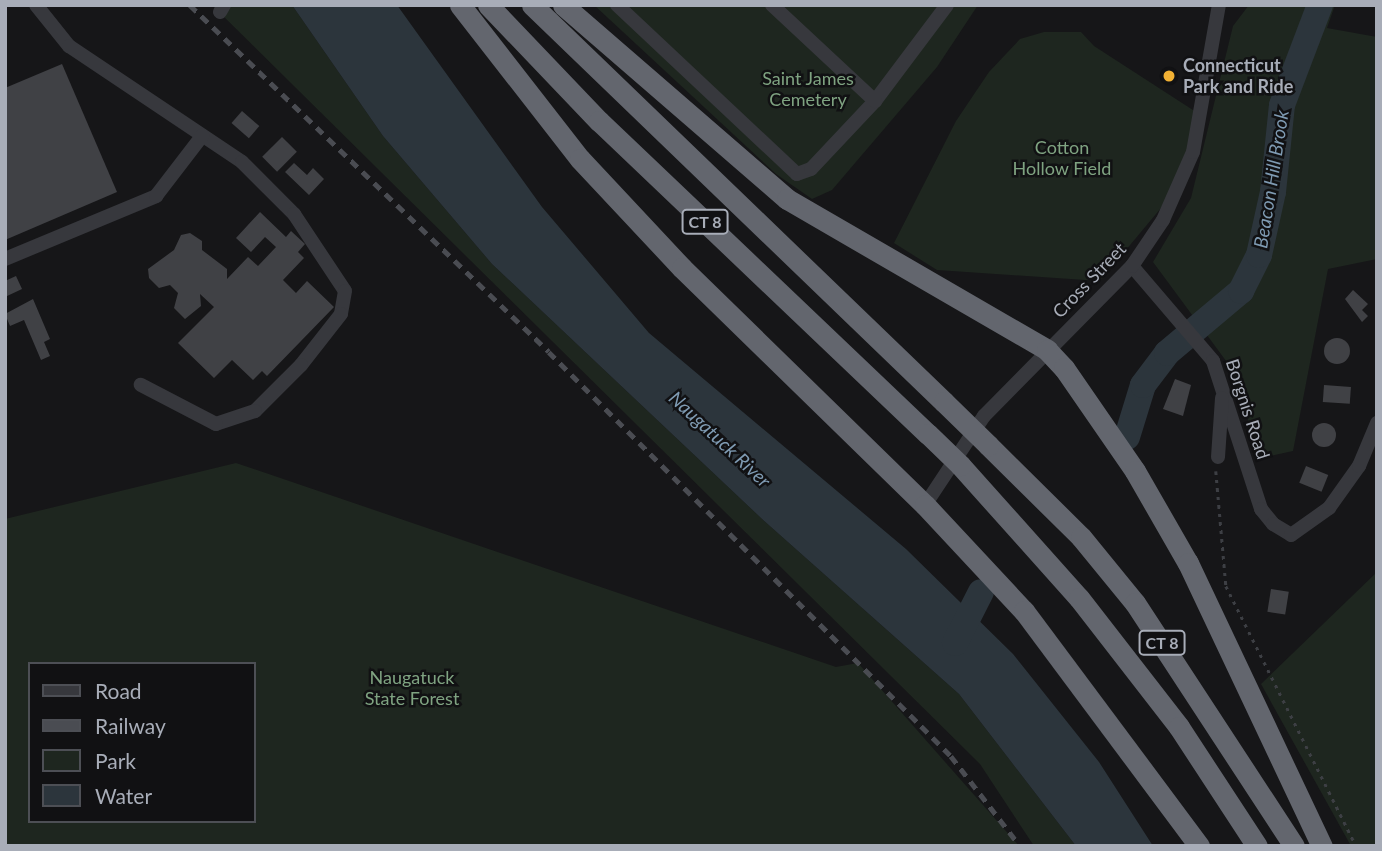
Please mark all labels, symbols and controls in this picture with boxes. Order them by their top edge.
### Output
place label: Connecticut Park and Ride [1183,55,1293,98]
park label: Saint James Cemetery [762,68,854,110]
marker: Connecticut Park and Ride [1161,68,1177,84]
water label: Beacon Hill Brook [1249,108,1293,250]
park label: Cotton Hollow Field [1012,137,1112,180]
road number: CT 8 [680,210,730,234]
street label: Cross Street [1048,238,1130,322]
street label: Borgnis Road [1222,356,1274,462]
water label: Naugatuck River [665,386,775,492]
road number: CT 8 [1138,630,1186,656]
legend [28,662,256,823]
park label: Naugatuck State Forest [365,667,459,710]
text: Road [95,678,142,703]
text: Railway [95,713,166,738]
text: Park [95,748,136,773]
text: Water [95,783,152,808]

